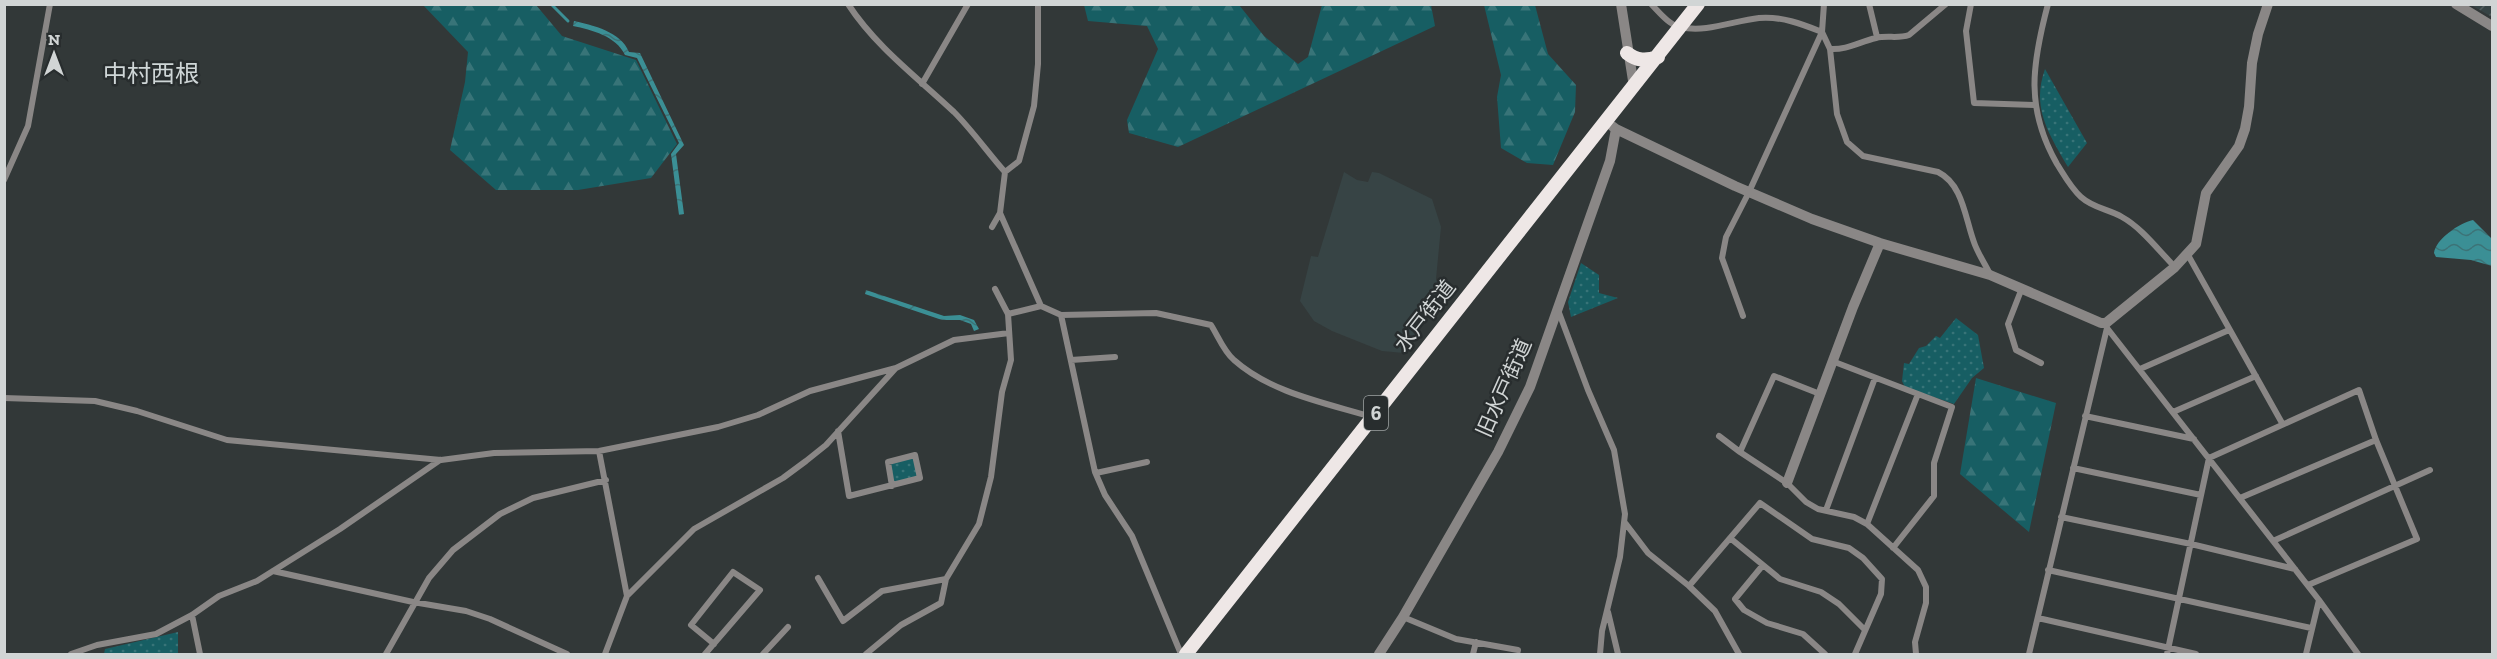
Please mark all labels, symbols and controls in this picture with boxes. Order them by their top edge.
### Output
north arrow [24,24,84,84]
text: N [48,30,60,49]
district label: 中村西根 [103,59,199,88]
street label: 水戸街道 [1389,275,1460,356]
street label: 旧水戸街道 [1471,335,1536,441]
road number: 6 [1364,396,1388,430]

